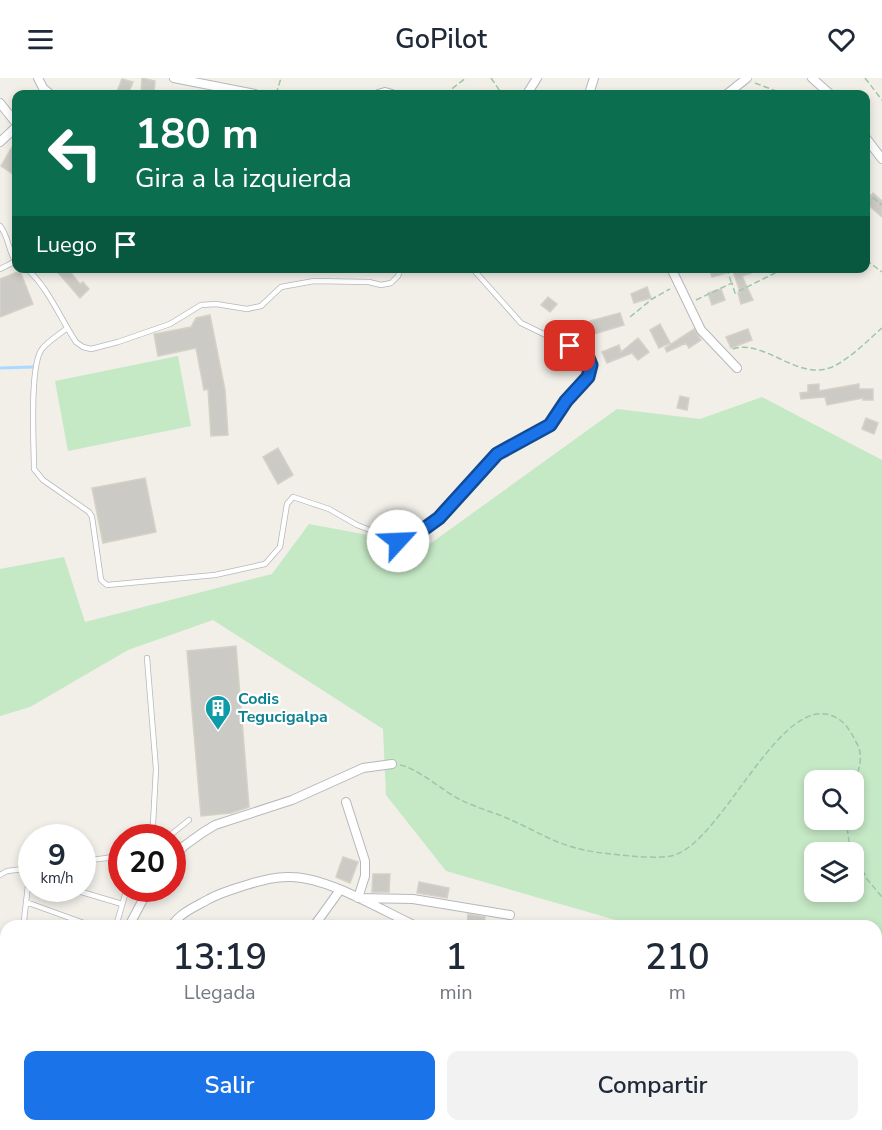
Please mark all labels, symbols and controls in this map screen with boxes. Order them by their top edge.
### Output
text: GoPilot [395,21,487,58]
icon: menu [24,23,57,56]
icon: heart [825,23,858,56]
text: 180 m [135,106,259,163]
icon: left [36,114,114,192]
text: Gira a la izquierda [135,160,352,197]
icon: arrive [109,228,142,261]
text: Luego [36,230,97,260]
pin [544,320,595,371]
icon: arrive [553,329,586,362]
position arrow [366,509,430,573]
place label: Codis Tegucigalpa [238,688,328,728]
building icon: Codis Tegucigalpa [203,693,233,731]
map controls [804,770,864,902]
button: search [804,770,864,830]
speed limit sign: 20 [108,824,186,902]
text: 9 [48,835,66,876]
button: layers [804,842,864,902]
text: km/h [40,868,74,888]
text: 13:19 [172,933,267,982]
text: 1 [445,933,467,982]
text: 210 [645,933,710,982]
text: Llegada [184,979,256,1006]
text: min [440,979,473,1006]
text: m [669,979,686,1006]
button: Salir [24,1051,435,1120]
button: Compartir [447,1051,858,1120]

